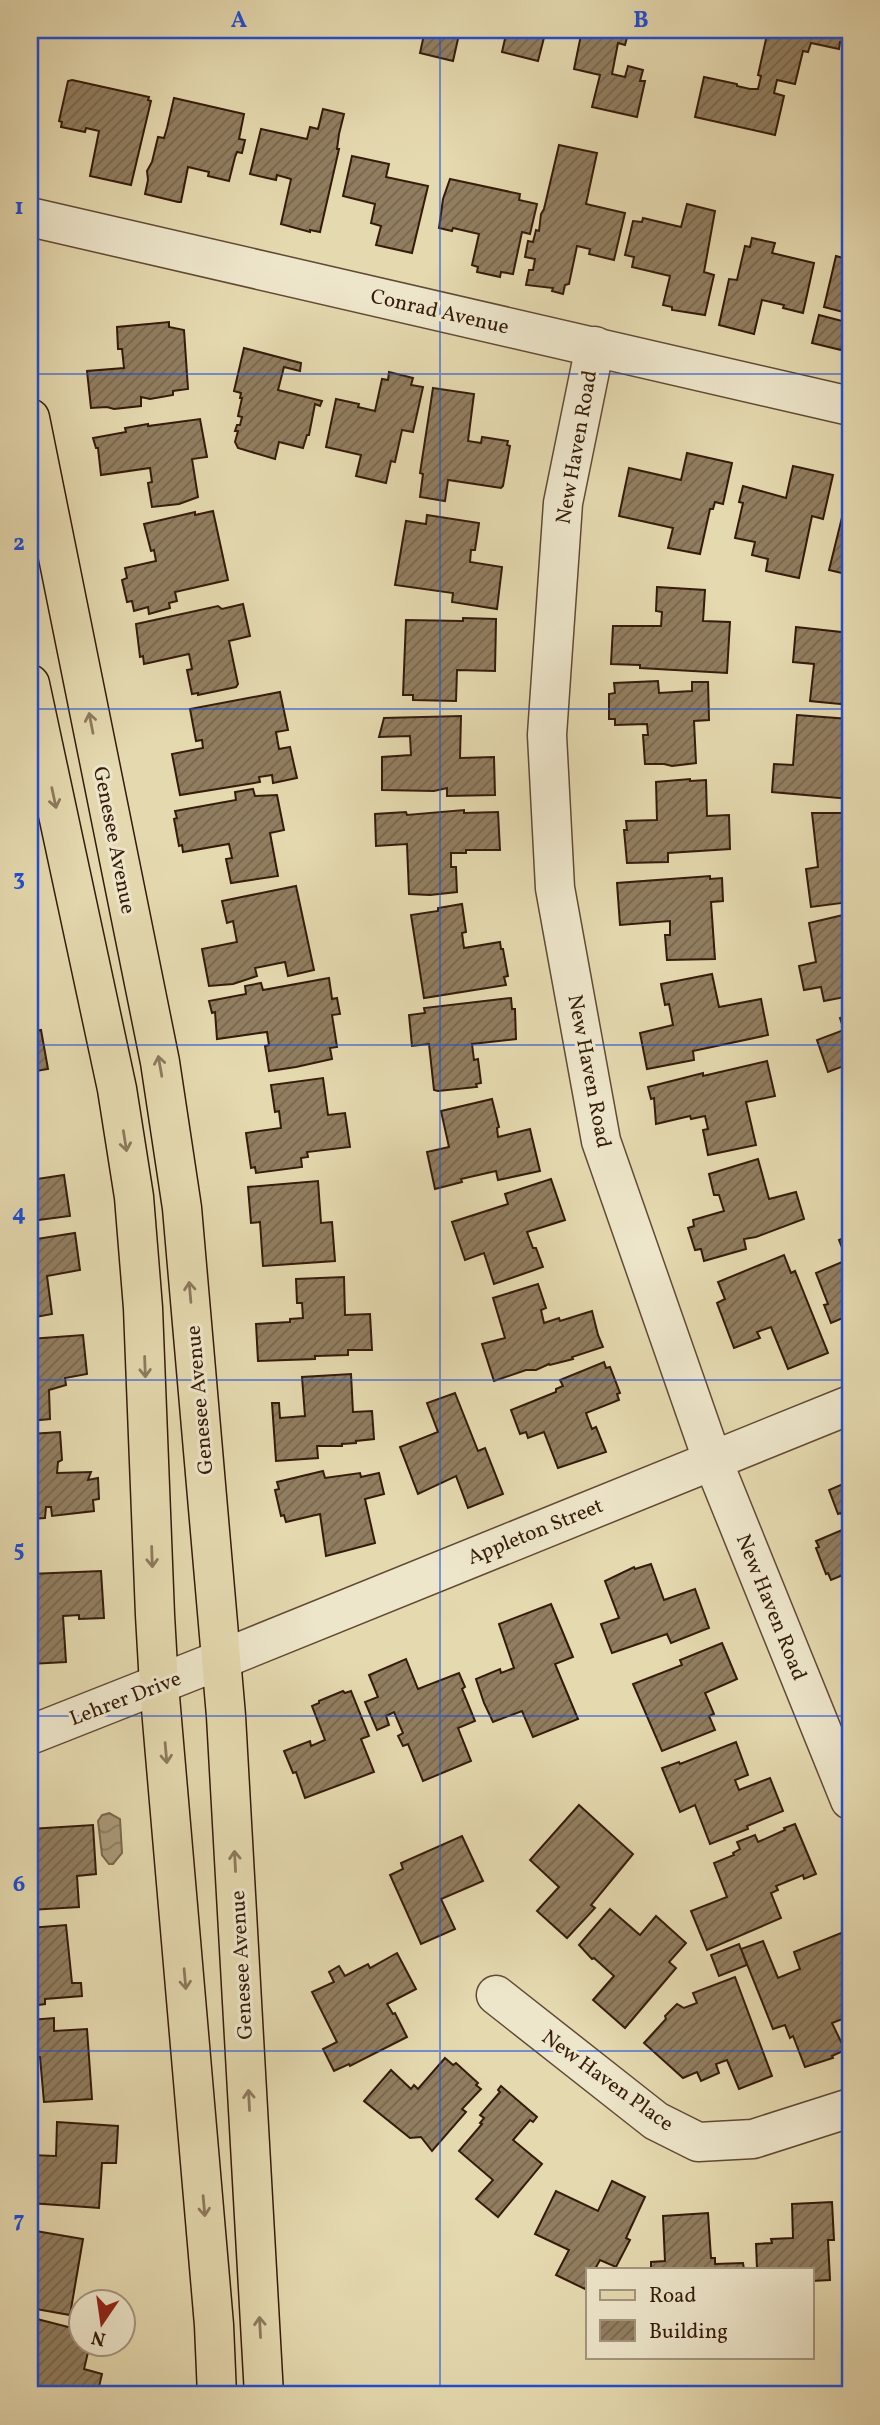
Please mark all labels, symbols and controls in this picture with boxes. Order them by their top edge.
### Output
text: A [231,5,247,37]
text: B [633,5,649,37]
text: 1 [14,192,24,224]
street label: Conrad Avenue [368,282,512,343]
street label: New Haven Road [550,368,605,526]
text: 2 [13,528,25,560]
one-way arrow [84,712,98,735]
street label: Genesee Avenue [85,764,142,917]
one-way arrow [48,786,62,809]
text: 3 [13,863,25,895]
street label: New Haven Road [559,992,618,1151]
one-way arrow [153,1055,166,1078]
one-way arrow [119,1129,132,1152]
text: 4 [12,1198,26,1230]
one-way arrow [183,1281,196,1304]
street label: Genesee Avenue [180,1324,221,1476]
one-way arrow [139,1356,152,1379]
street label: Appleton Street [463,1492,608,1573]
street label: New Haven Road [728,1530,813,1685]
text: 5 [13,1534,25,1566]
one-way arrow [146,1545,159,1568]
street label: Lehrer Drive [66,1665,186,1734]
one-way arrow [160,1741,173,1764]
one-way arrow [228,1850,241,1872]
text: 6 [13,1869,25,1901]
street label: Genesee Avenue [224,1889,261,2040]
one-way arrow [179,1968,192,1990]
street label: New Haven Place [535,2023,679,2139]
one-way arrow [242,2089,255,2112]
one-way arrow [198,2194,211,2217]
text: 7 [14,2205,25,2237]
legend [586,2268,814,2358]
text: Road [649,2282,696,2311]
north arrow [66,2288,136,2358]
one-way arrow [254,2316,267,2339]
text: Building [649,2318,728,2347]
text: N [89,2323,108,2352]

